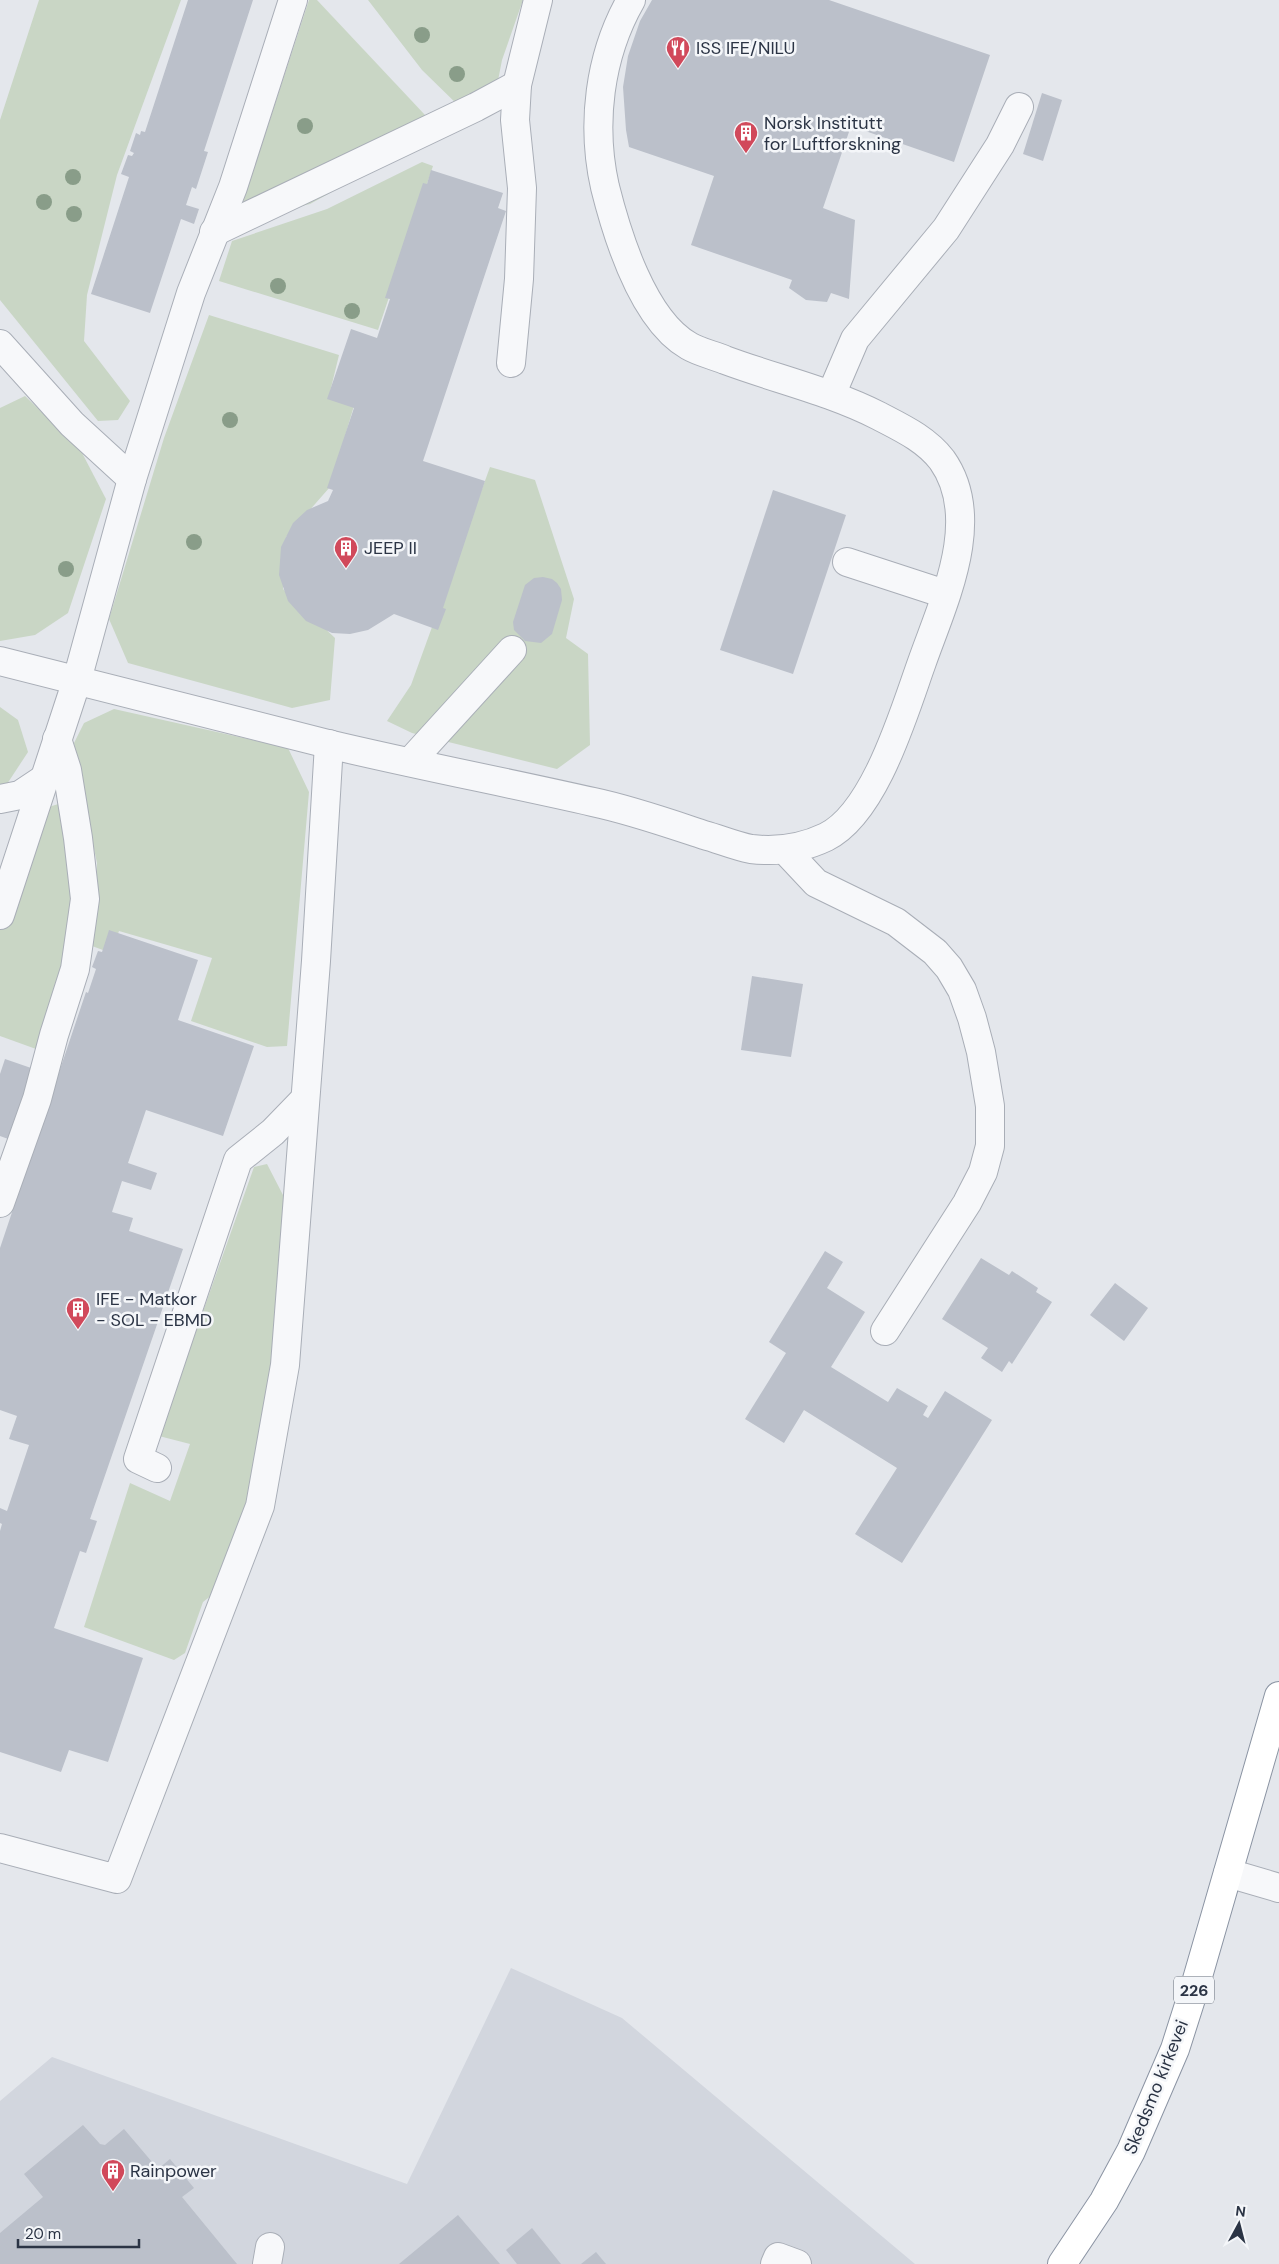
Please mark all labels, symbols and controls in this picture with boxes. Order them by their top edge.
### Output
restaurant icon: ISS IFE/NILU [665,35,691,69]
place label: ISS IFE/NILU [696,36,795,60]
place label: Norsk Institutt for Luftforskning [764,111,901,156]
building icon: Norsk Institutt for Luftforskning [733,120,759,154]
building icon: JEEP II [333,535,359,569]
place label: JEEP II [364,536,417,560]
place label: IFE - Matkor - SOL - EBMD [96,1287,212,1332]
building icon: IFE - Matkor - SOL - EBMD [65,1296,91,1330]
road number: 226 [1174,1976,1214,2004]
street label: Skedsmo kirkevei [1118,2016,1194,2158]
building icon: Rainpower [100,2158,126,2192]
place label: Rainpower [130,2159,217,2183]
north arrow [1214,2199,1264,2249]
text: N [1234,2202,1247,2221]
scale bar [18,2216,139,2248]
text: 20 m [25,2224,61,2244]

